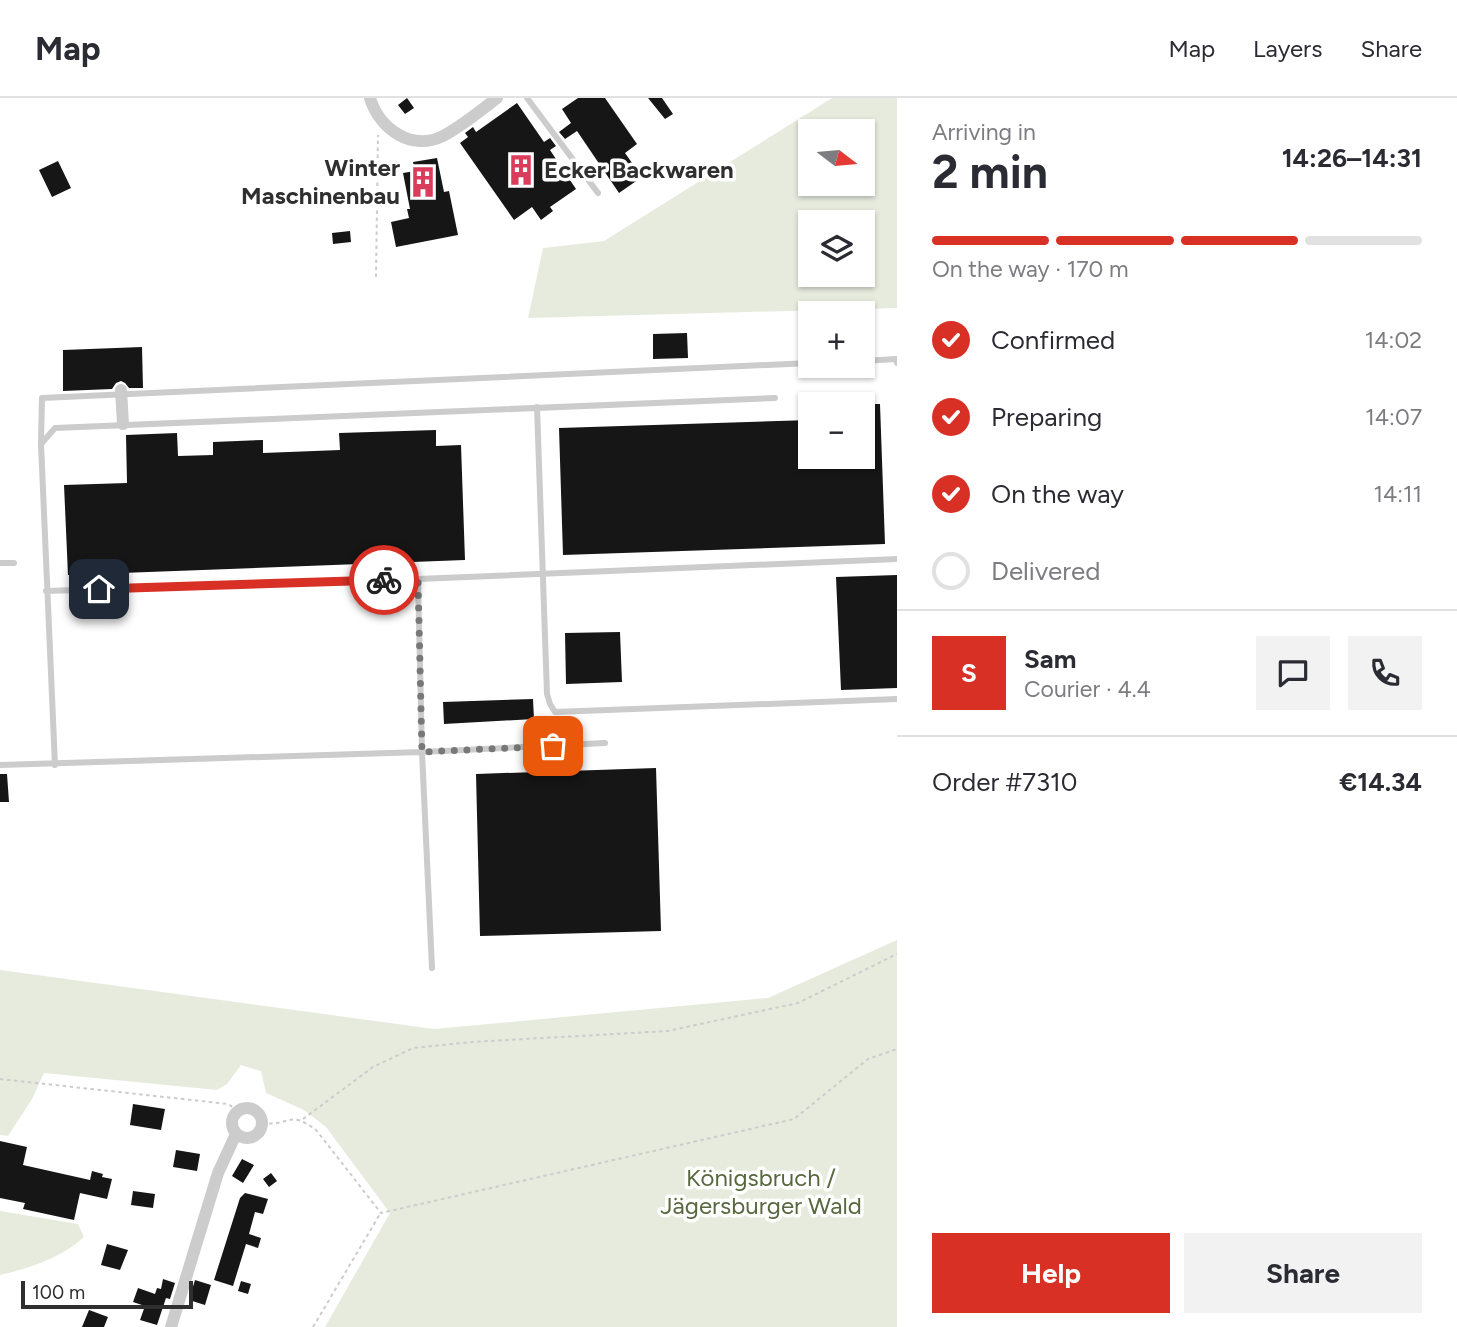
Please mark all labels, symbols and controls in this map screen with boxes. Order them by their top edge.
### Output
text: Map [35,29,101,68]
text: Map [1168,34,1215,63]
text: Layers [1253,34,1322,63]
text: Share [1360,34,1422,63]
text: Arriving in [932,118,1036,146]
north arrow [798,119,875,196]
map controls [798,119,875,469]
text: 14:26–14:31 [1282,142,1422,174]
text: 2 min [932,144,1048,200]
place label: Winter Maschinenbau [241,153,400,210]
building icon: Ecker Backwaren [504,153,538,187]
place label: Ecker Backwaren [544,155,734,184]
building icon: Winter Maschinenbau [406,165,440,199]
button: layers [798,210,875,287]
text: On the way · 170 m [932,255,1129,283]
button: + [798,301,875,378]
icon: check [932,321,970,359]
text: Confirmed [991,324,1115,356]
text: 14:02 [1365,326,1422,354]
button: − [798,392,875,469]
icon: check [932,398,970,436]
text: Preparing [991,401,1102,433]
text: 14:07 [1365,403,1422,431]
icon: check [932,475,970,513]
text: On the way [991,478,1124,510]
text: 14:11 [1373,480,1422,508]
courier [349,545,419,615]
text: Delivered [991,555,1100,587]
pin [69,559,129,619]
icon: bike [365,561,403,599]
icon: home [80,570,118,608]
button: chat [1256,636,1330,710]
button: phone [1348,636,1422,710]
text: Sam [1024,643,1076,675]
text: S [961,657,977,689]
text: Courier · 4.4 [1024,675,1151,703]
pin [523,716,583,776]
icon: bag [534,727,572,765]
text: Order #7310 [932,766,1077,798]
text: €14.34 [1339,766,1422,798]
park label: Königsbruch / Jägersburger Wald [660,1163,862,1220]
button: Help [932,1233,1170,1313]
button: Share [1184,1233,1422,1313]
scale bar [21,1278,192,1310]
text: 100 m [32,1281,85,1304]

